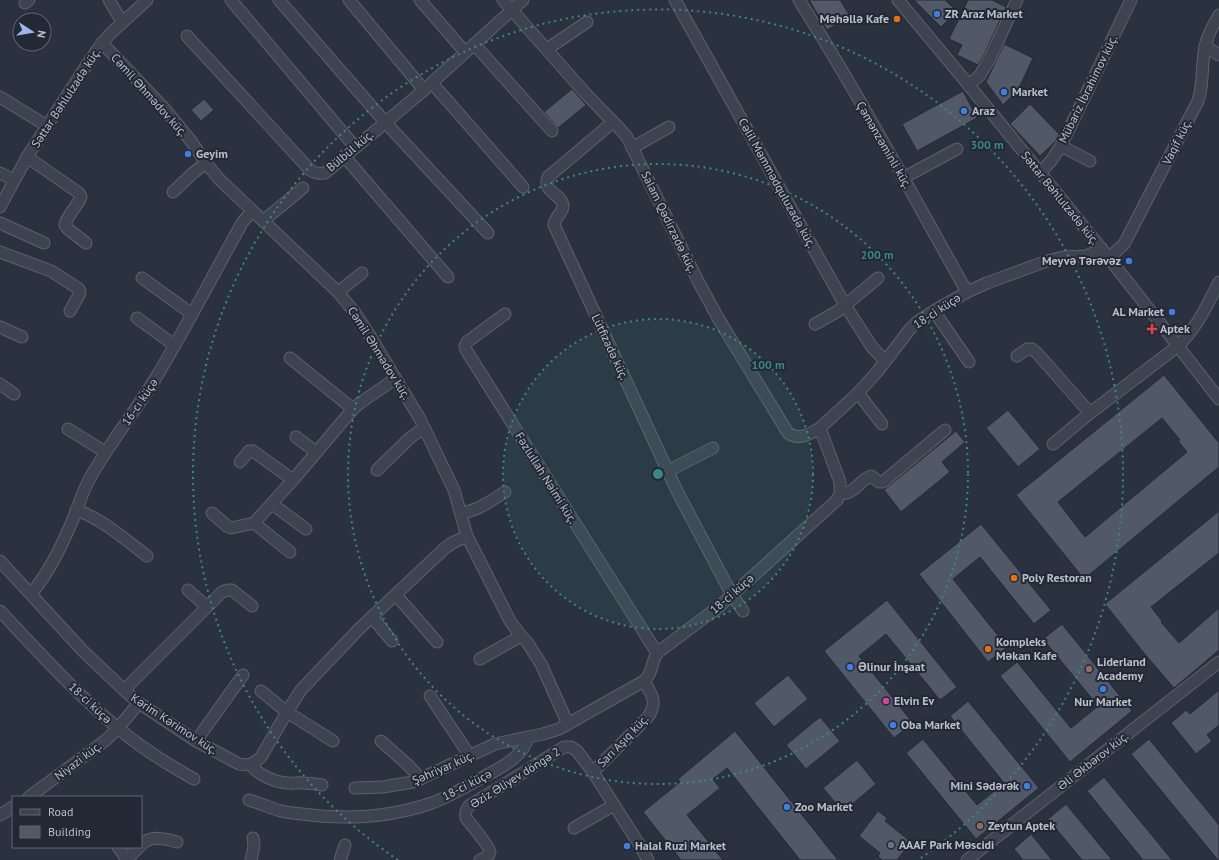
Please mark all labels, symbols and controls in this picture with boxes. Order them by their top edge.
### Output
place label: ZR Araz Market [945,6,1023,21]
marker: ZR Araz Market [932,9,942,19]
place label: Məhəllə Kafe [820,11,889,26]
north arrow [12,12,52,52]
marker: Məhəllə Kafe [892,14,902,24]
text: N [34,29,49,39]
street label: Mübariz İbrahimov küç. [1055,32,1120,145]
street label: Səttar Bəhlulzadə küç. [28,45,103,150]
street label: Cəmil Əhmədov küç. [108,50,191,139]
place label: Market [1012,84,1049,99]
marker: Market [999,87,1009,97]
street label: Çəmənzəminli küç. [853,98,915,191]
place label: Araz [972,103,995,118]
marker: Araz [959,106,969,116]
street label: Cəlil Məmmədquluzadə küç. [735,115,820,250]
street label: Vaqif küç. [1158,117,1194,168]
street label: Bülbül küç. [323,127,376,175]
text: 300 m [970,137,1004,152]
place label: Geyim [196,146,228,161]
street label: Səttar Bəhlulzadə küç. [1018,148,1103,247]
marker: Geyim [183,149,193,159]
street label: Salam Qədirzadə küç. [638,169,701,275]
text: 200 m [860,247,894,262]
place label: Meyvə Tərəvəz [1042,253,1122,268]
marker: Meyvə Tərəvəz [1124,256,1134,266]
street label: 18-ci küçə [910,290,964,331]
street label: Cəmil Əhmədov küç. [345,304,414,402]
place label: AL Market [1112,304,1165,319]
marker: AL Market [1167,307,1177,317]
street label: Lütfizadə küç. [589,311,632,382]
place label: Aptek [1160,321,1190,336]
marker: Aptek [1147,324,1157,334]
text: 100 m [751,357,785,372]
street label: 16-cı küçə [118,375,161,428]
street label: Fəzlullah Nəimi küç. [512,429,581,526]
centre of rings [651,467,665,481]
street label: 18-ci küçə [707,570,757,617]
place label: Poly Restoran [1022,570,1092,585]
marker: Poly Restoran [1009,573,1019,583]
place label: Kompleks Məkan Kafe [996,634,1057,663]
marker: Kompleks Məkan Kafe [983,644,993,654]
place label: Liderland Academy [1097,654,1146,683]
place label: Əlinur İnşaat [858,659,926,674]
marker: Əlinur İnşaat [845,662,855,672]
marker: Liderland Academy [1084,664,1094,674]
street label: 18-ci küçə [66,679,115,727]
marker: Nur Market [1098,684,1108,694]
street label: Kərim Kərimov küç. [128,690,220,757]
place label: Elvin Ev [894,693,935,708]
place label: Nur Market [1074,694,1133,709]
marker: Elvin Ev [881,696,891,706]
street label: Sarı Aşıq küç. [594,711,652,770]
place label: Oba Market [901,717,961,732]
marker: Oba Market [888,720,898,730]
street label: Əli Əkbərov küç. [1054,728,1131,793]
street label: Niyazi küç. [51,738,104,783]
street label: Əziz Əliyev döngə 2 [467,744,563,811]
street label: Şəhriyar küç. [410,747,476,788]
street label: 18-ci küçə [440,766,494,803]
place label: Mini Sədərək [950,778,1019,793]
marker: Mini Sədərək [1022,781,1032,791]
legend [12,796,142,848]
place label: Zoo Market [795,799,854,814]
marker: Zoo Market [782,802,792,812]
text: Road [48,804,73,819]
place label: Zeytun Aptek [988,818,1055,833]
marker: Zeytun Aptek [975,821,985,831]
text: Building [48,824,91,839]
place label: AAAF Park Məscidi [899,837,994,852]
place label: Halal Ruzi Market [635,838,727,853]
marker: AAAF Park Məscidi [886,840,896,850]
marker: Halal Ruzi Market [622,841,632,851]

